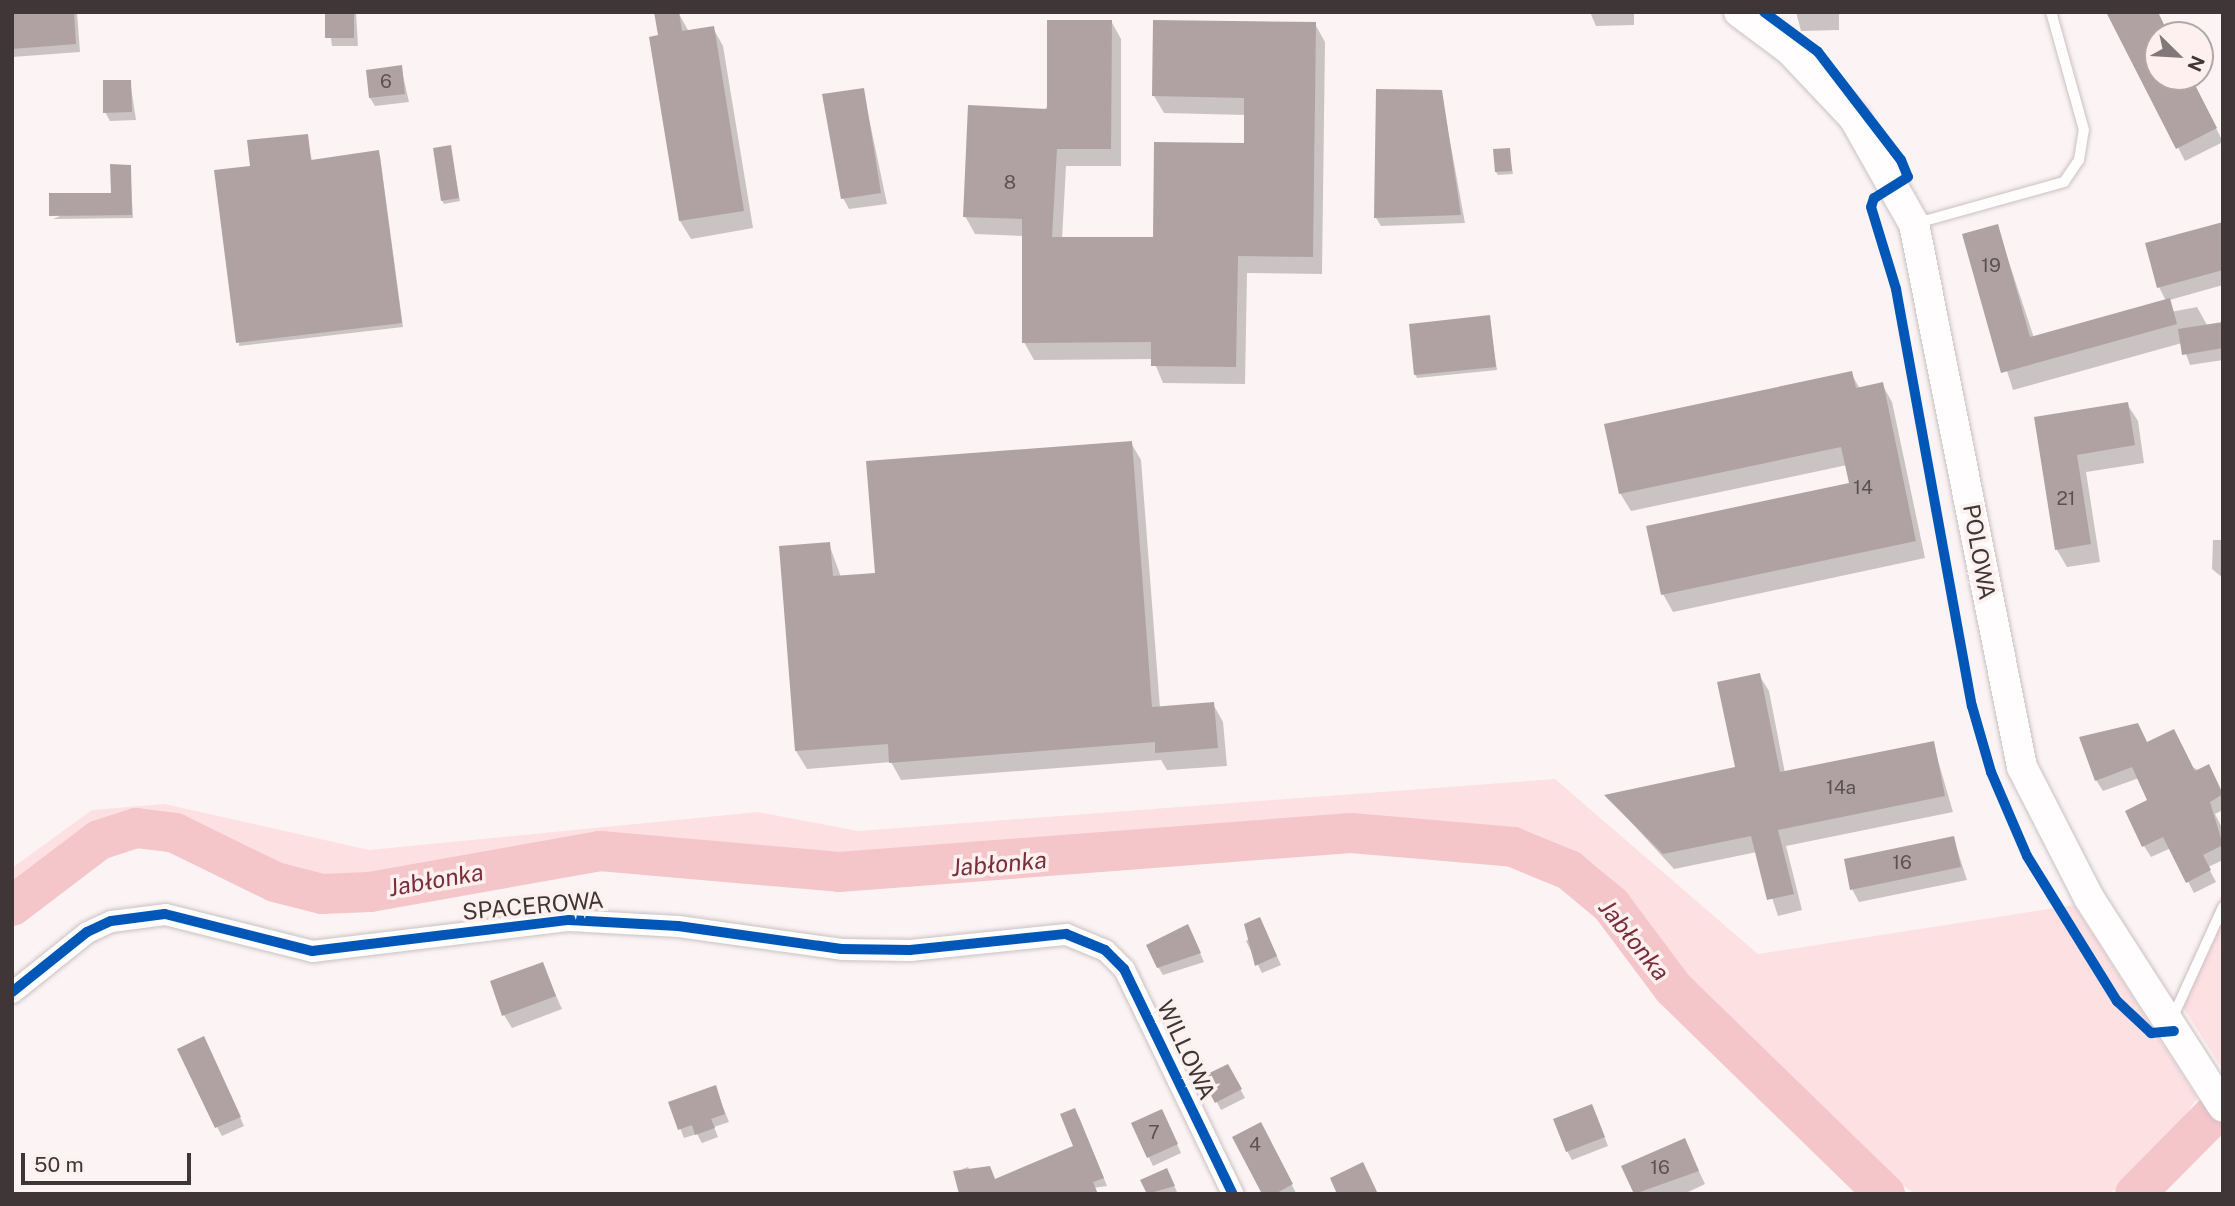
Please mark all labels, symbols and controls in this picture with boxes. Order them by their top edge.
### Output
north arrow [2144,21,2214,91]
text: N [2183,52,2209,75]
house number: 6 [380,71,392,93]
house number: 8 [1004,172,1016,194]
house number: 19 [1981,255,2001,277]
house number: 14 [1853,477,1873,499]
house number: 21 [2056,488,2076,510]
street label: POLOWA [1957,502,2001,602]
house number: 14a [1826,777,1856,799]
water label: Jabłonka [950,845,1048,883]
house number: 16 [1892,852,1912,874]
water label: Jabłonka [386,857,486,903]
street label: SPACEROWA [461,886,605,926]
water label: Jabłonka [1593,894,1675,986]
street label: WILLOWA [1151,996,1221,1104]
house number: 7 [1148,1122,1160,1144]
house number: 4 [1249,1134,1261,1156]
scale bar [24,1140,194,1184]
text: 50 m [34,1152,84,1177]
house number: 16 [1650,1157,1670,1179]

